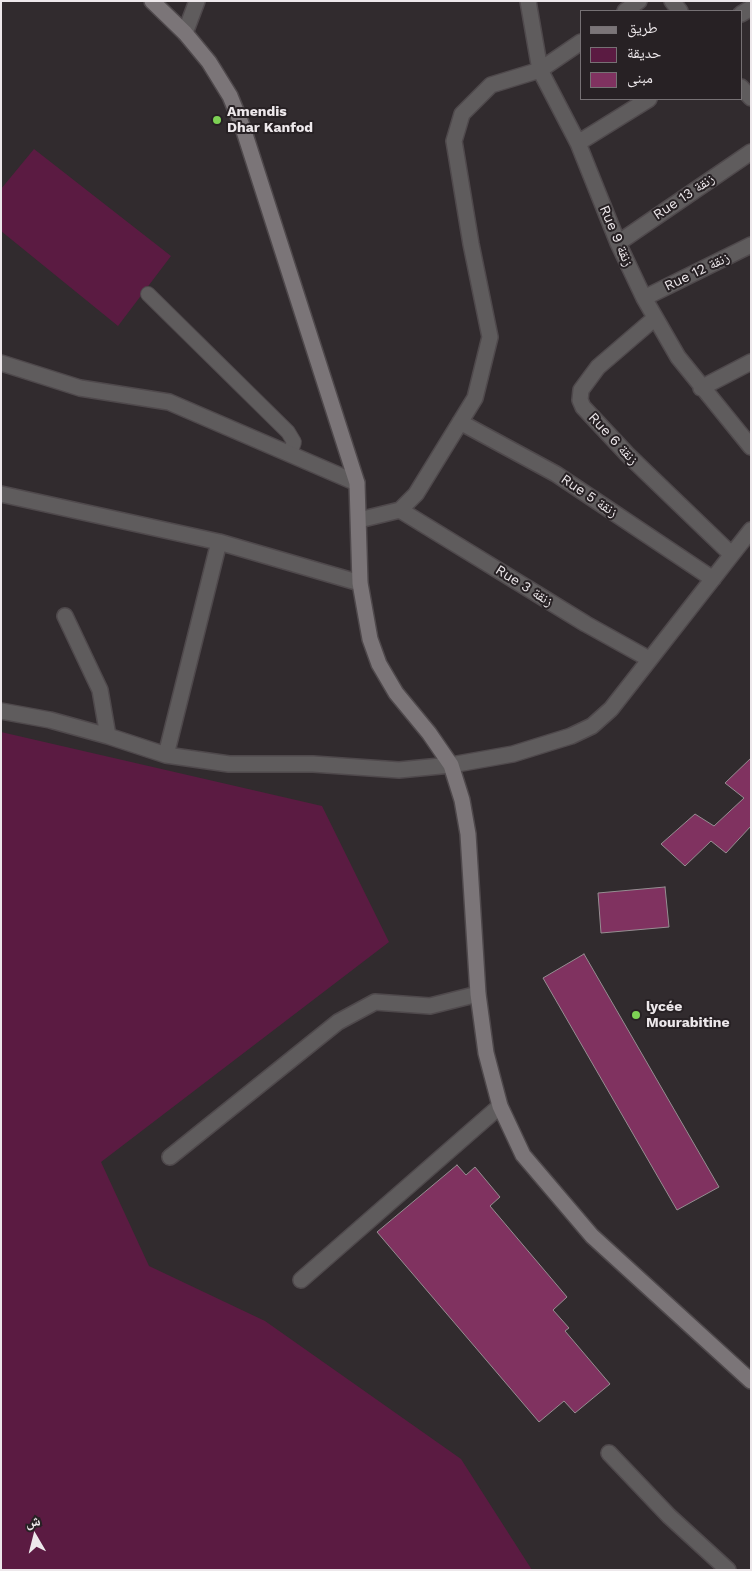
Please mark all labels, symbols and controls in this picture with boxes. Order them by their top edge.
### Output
legend [580,10,742,100]
text: طريق [627,19,658,37]
text: حديقة [627,44,661,62]
text: مبنى [627,69,653,87]
place label: Amendis Dhar Kanfod [227,104,313,136]
marker: Amendis Dhar Kanfod [211,114,223,126]
street label: Rue 13 زنقة [650,170,718,224]
street label: Rue 9 زنقة [596,203,636,269]
street label: Rue 12 زنقة [662,249,732,295]
street label: Rue 6 زنقة [585,410,641,468]
street label: Rue 5 زنقة [558,471,620,521]
street label: Rue 3 زنقة [492,562,556,610]
place label: lycée Mourabitine [646,999,730,1032]
marker: lycée Mourabitine [630,1009,642,1021]
north arrow [10,1511,60,1561]
text: ش [24,1512,41,1530]

